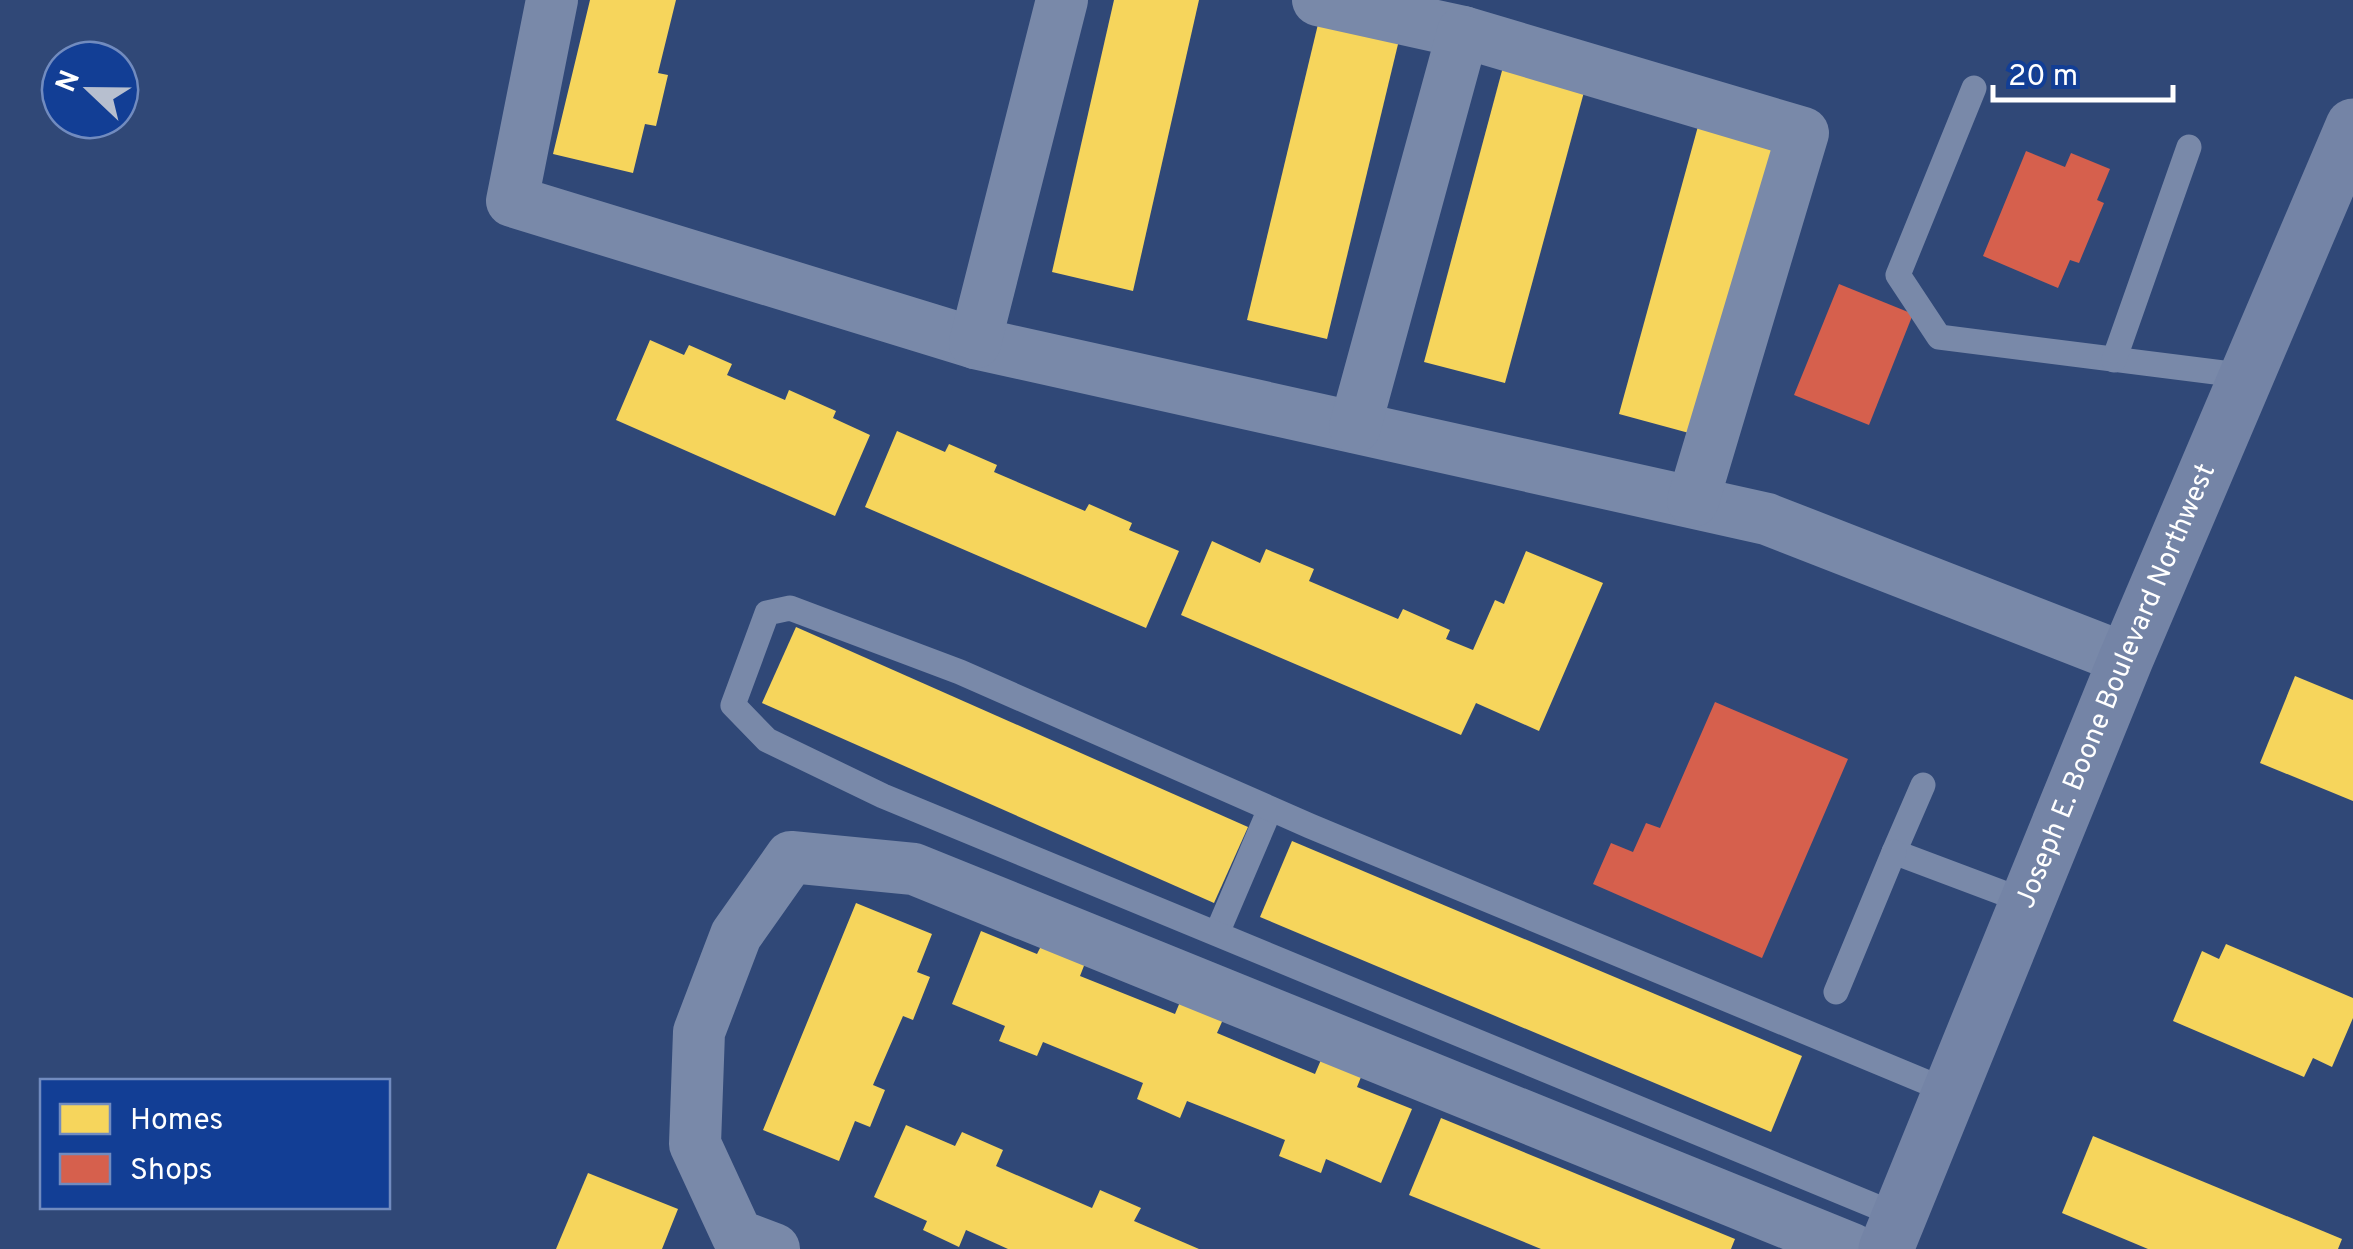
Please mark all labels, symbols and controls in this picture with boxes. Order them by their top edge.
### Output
north arrow [40,40,140,140]
scale bar [1993,40,2173,102]
text: 20 m [2008,59,2078,96]
text: N [49,66,90,98]
street label: Joseph E. Boone Boulevard Northwest [2008,459,2225,914]
legend [40,1079,390,1209]
text: Homes [130,1103,223,1140]
text: Shops [130,1153,213,1190]

